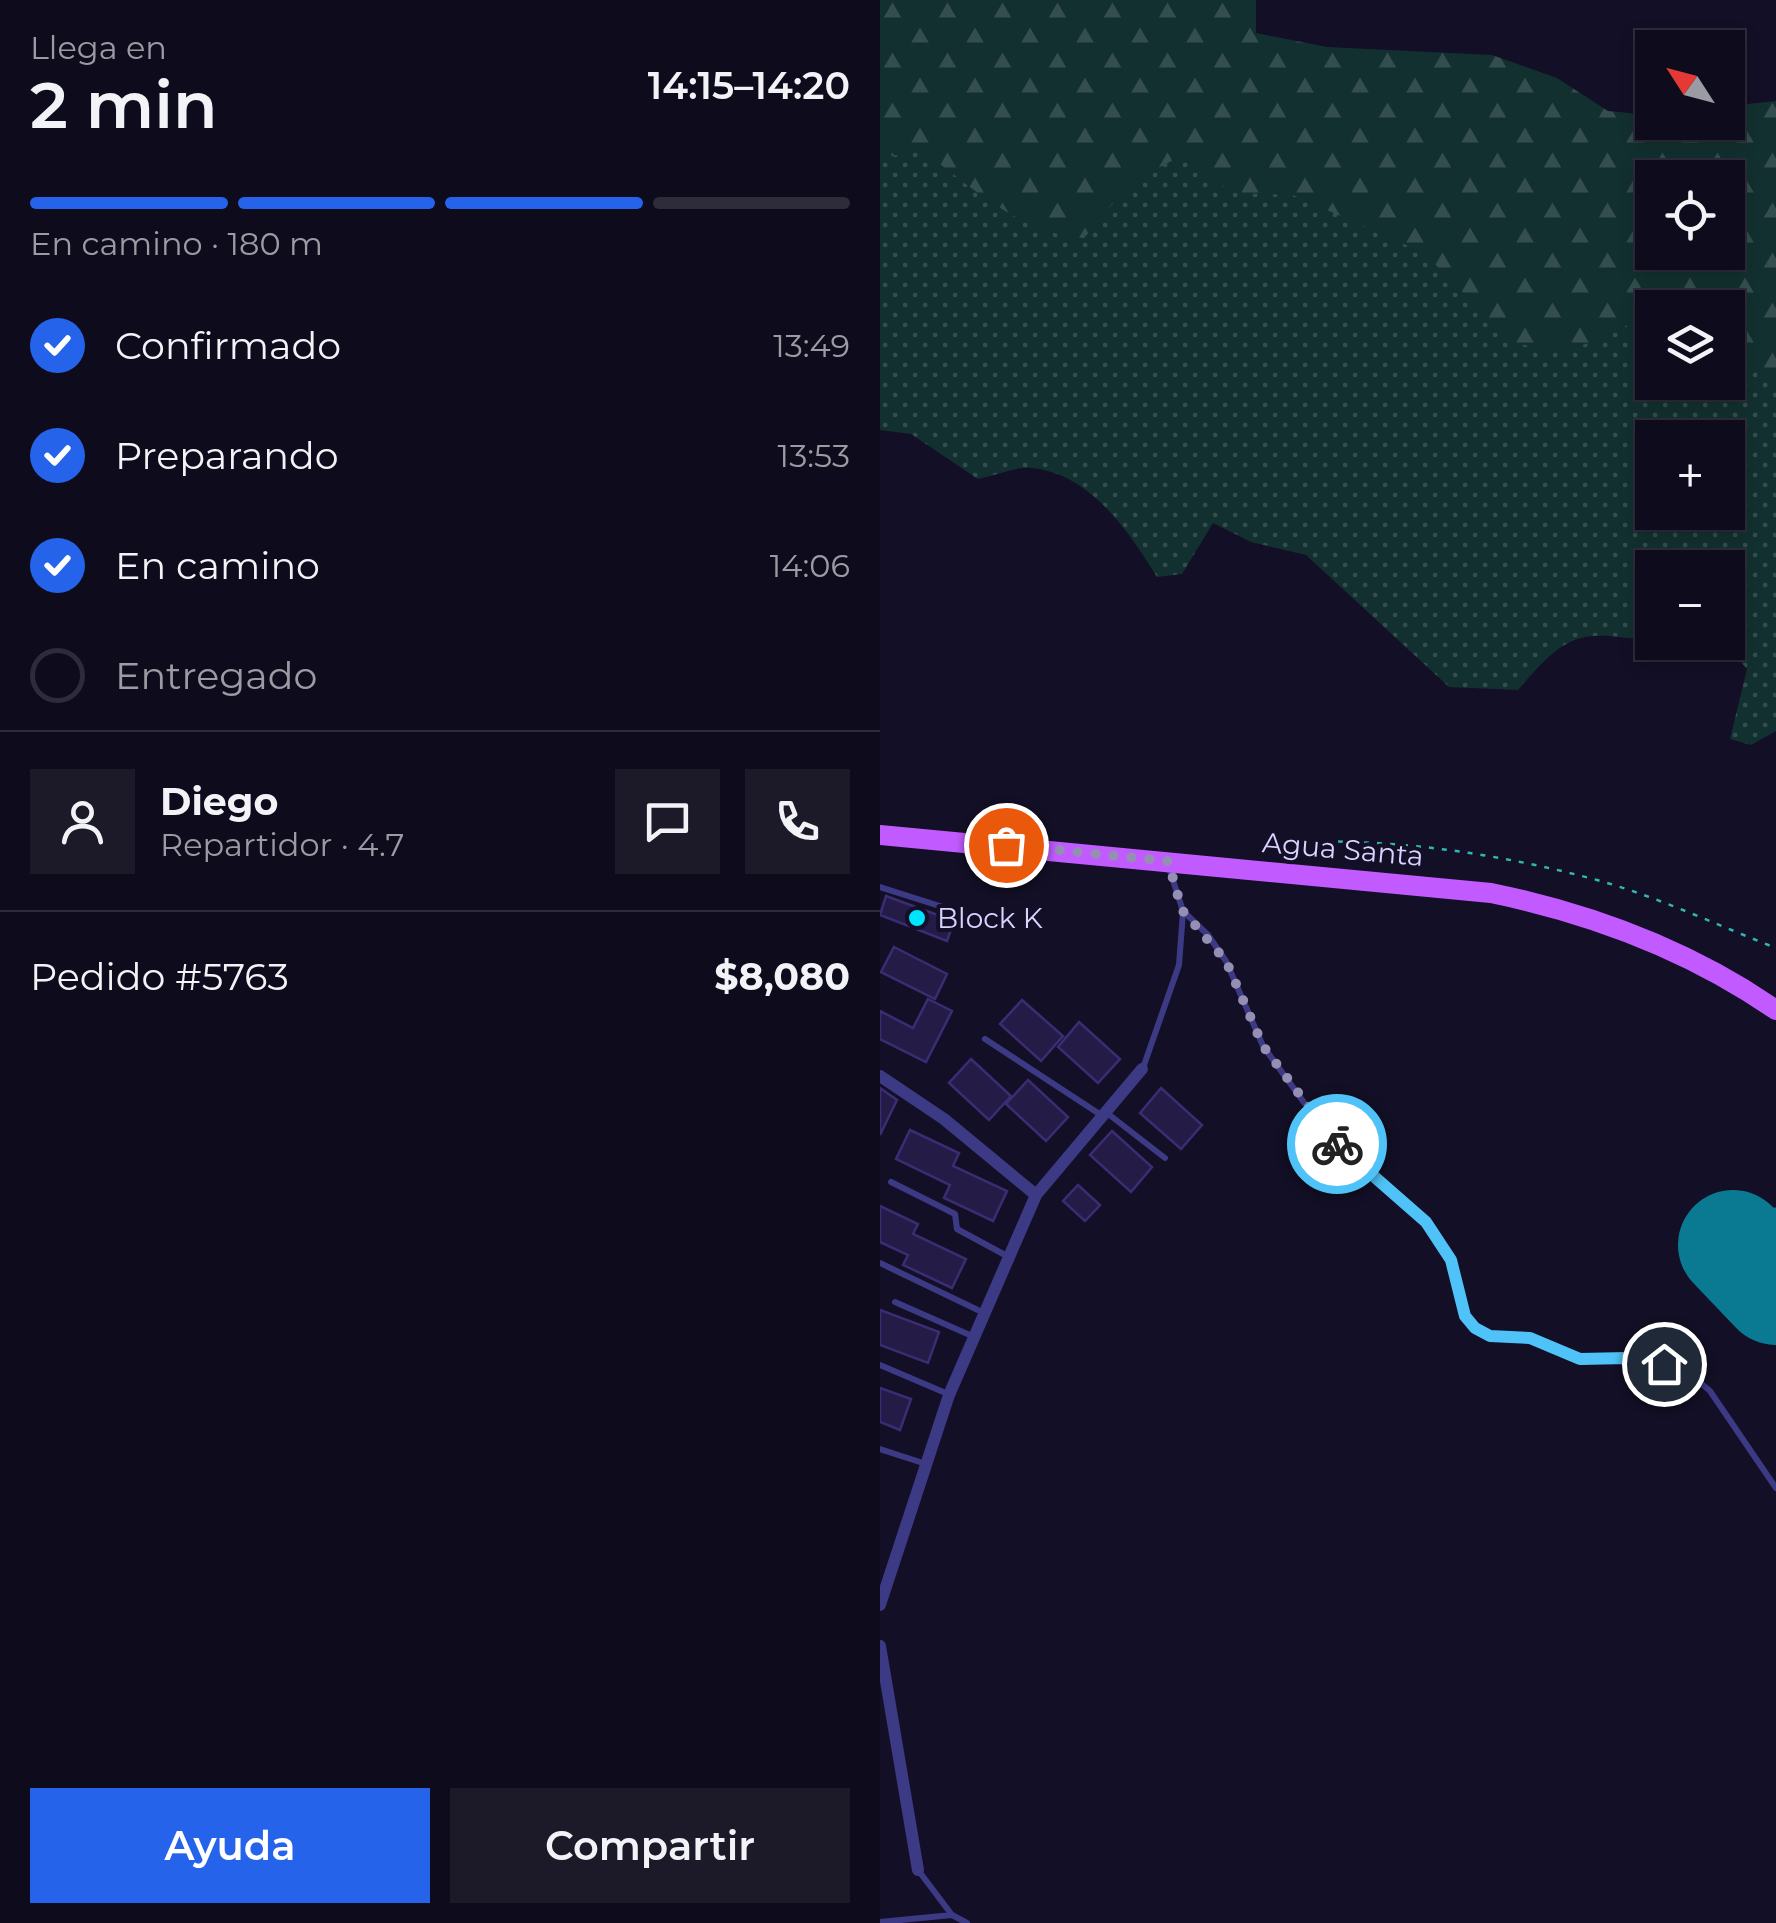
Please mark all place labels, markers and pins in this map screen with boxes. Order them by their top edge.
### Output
pin [964,803,1049,888]
place label: Block K [937,901,1043,935]
marker: Block K [906,907,928,929]
pin [1622,1322,1707,1407]

